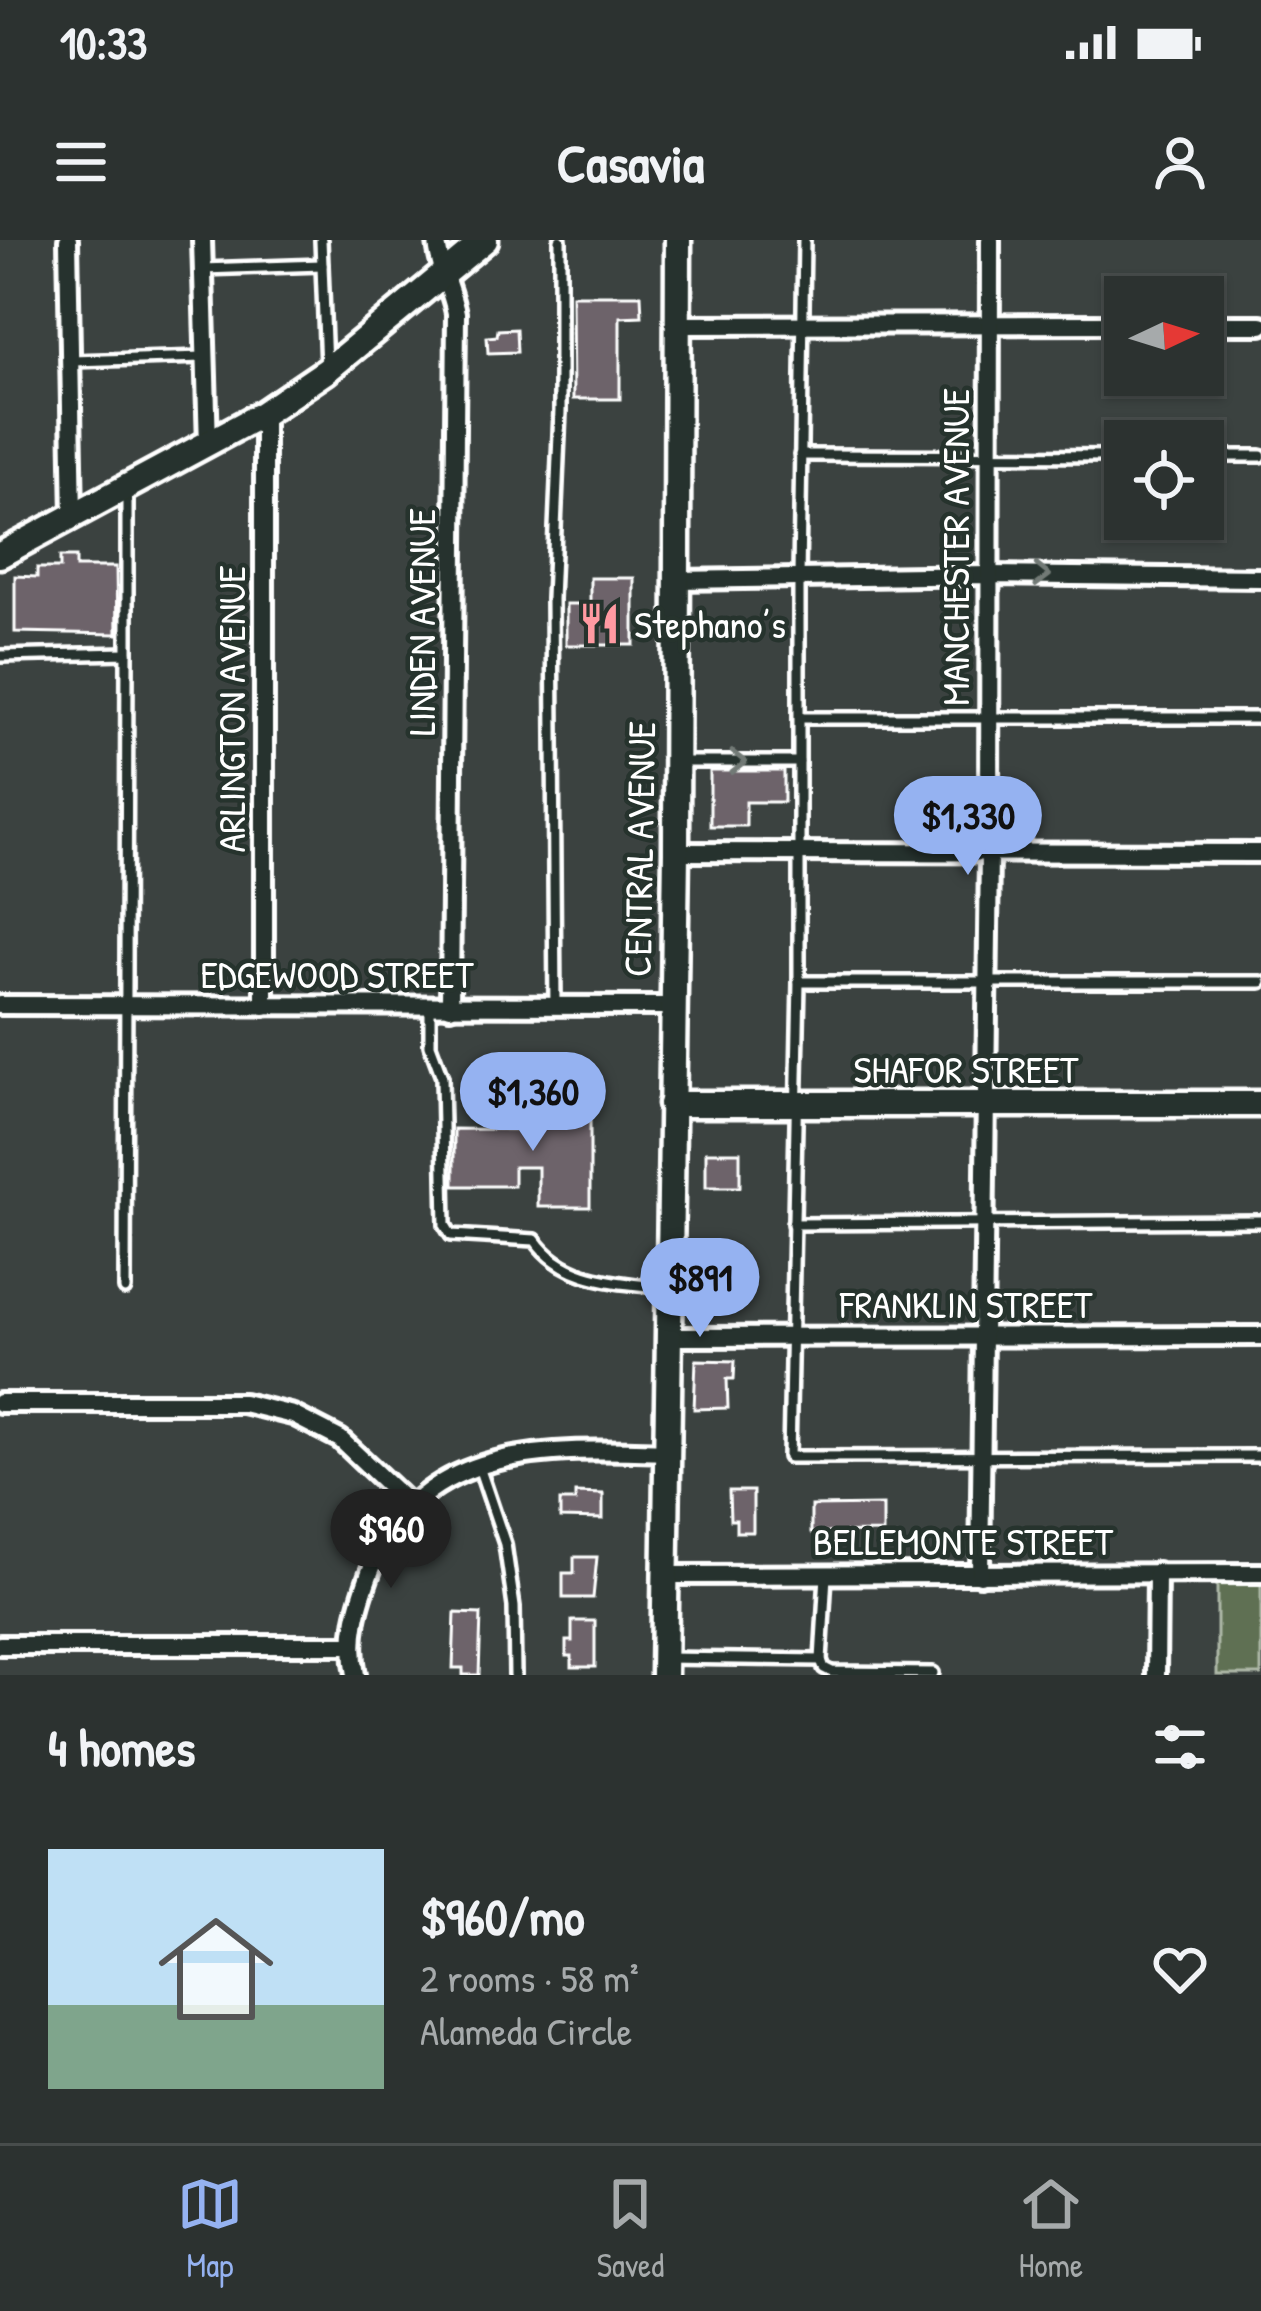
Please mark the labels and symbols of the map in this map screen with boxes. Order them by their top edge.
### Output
north arrow [1104,276,1224,396]
street label: MANCHESTER AVENUE [928,388,981,706]
street label: LINDEN AVENUE [394,508,447,736]
one-way arrow [1033,562,1051,588]
street label: ARLINGTON AVENUE [204,565,257,853]
place label: Stephano’s [634,597,786,650]
restaurant icon: Stephano’s [577,601,623,647]
street label: CENTRAL AVENUE [610,721,667,977]
one-way arrow [730,749,748,775]
pin: $1,330 [870,776,1066,878]
street label: EDGEWOOD STREET [200,947,474,1000]
street label: SHAFOR STREET [854,1042,1079,1095]
pin: $1,360 [435,1052,631,1154]
pin: $891 [629,1238,771,1340]
street label: FRANKLIN STREET [839,1277,1093,1330]
pin: $960 [320,1489,462,1591]
street label: BELLEMONTE STREET [813,1514,1114,1567]

